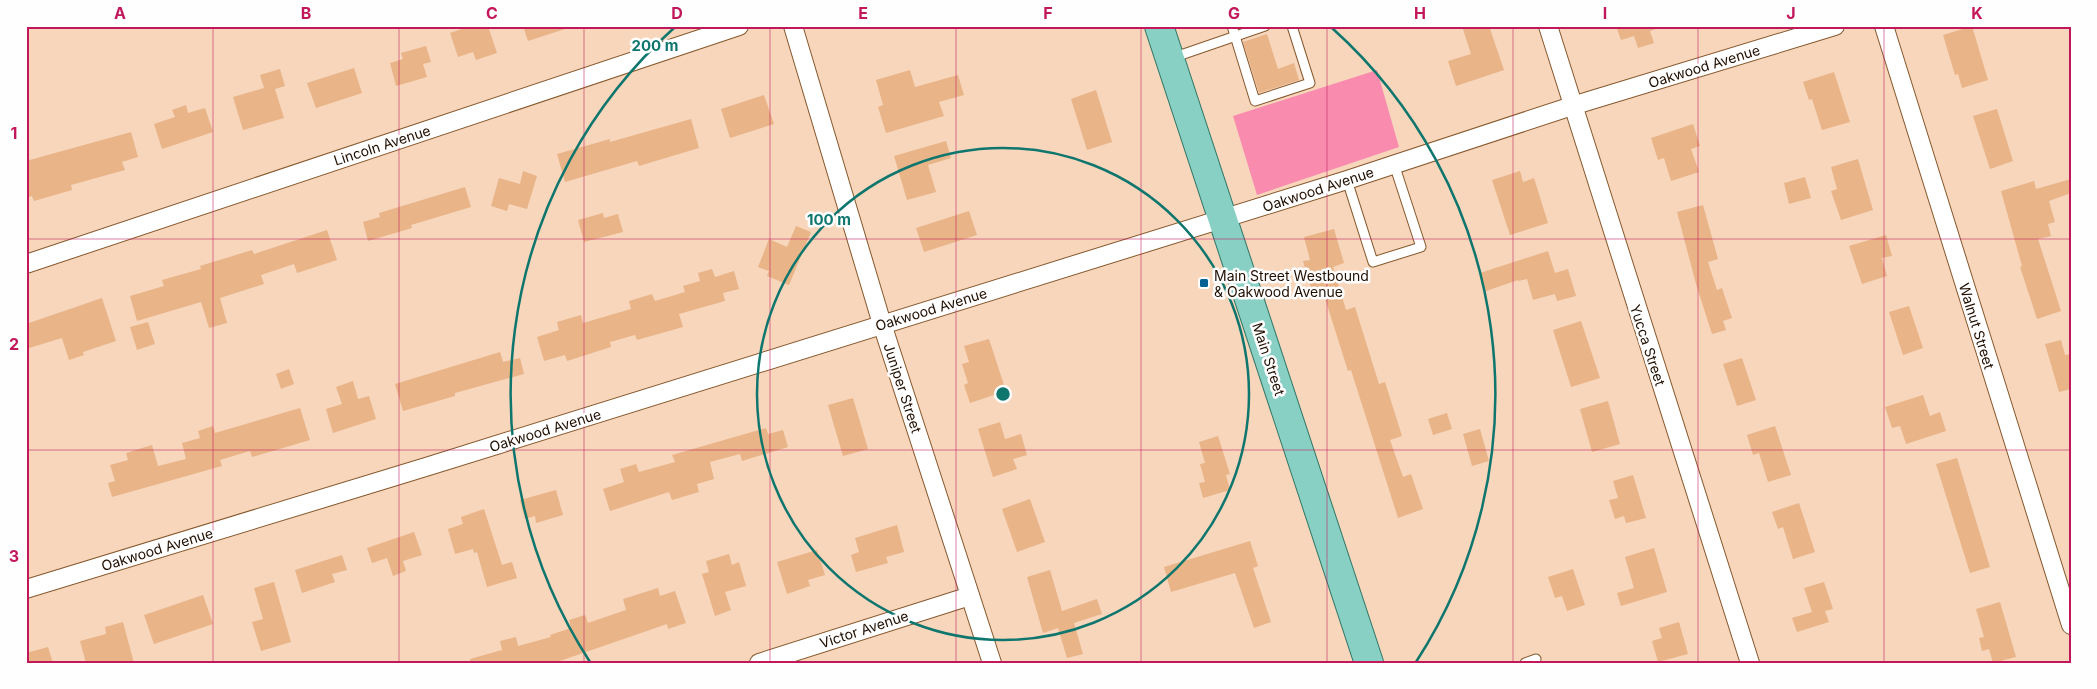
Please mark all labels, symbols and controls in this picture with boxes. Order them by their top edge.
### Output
text: A [114,3,126,23]
text: B [301,3,311,23]
text: C [486,3,498,23]
text: D [671,3,683,23]
text: E [858,3,868,23]
text: F [1043,3,1053,23]
text: G [1228,3,1240,23]
text: H [1414,3,1426,23]
text: I [1603,3,1607,23]
text: J [1786,3,1796,23]
text: K [1971,3,1983,23]
text: 200 m [632,36,678,55]
street label: Oakwood Avenue [1646,41,1762,91]
street label: Lincoln Avenue [331,121,433,169]
text: 1 [11,123,17,143]
street label: Oakwood Avenue [1260,163,1376,215]
text: 100 m [807,210,851,229]
place label: Main Street Westbound & Oakwood Avenue [1214,267,1369,300]
marker: Main Street Westbound & Oakwood Avenue [1198,277,1210,289]
street label: Walnut Street [1956,281,1998,371]
street label: Oakwood Avenue [873,284,989,334]
street label: Yucca Street [1627,302,1669,388]
street label: Main Street [1249,320,1289,398]
text: 2 [9,334,19,354]
street label: Juniper Street [880,341,926,435]
centre of rings [994,385,1012,403]
street label: Oakwood Avenue [487,405,603,455]
street label: Oakwood Avenue [99,524,215,574]
text: 3 [9,546,19,566]
street label: Victor Avenue [817,607,911,651]

